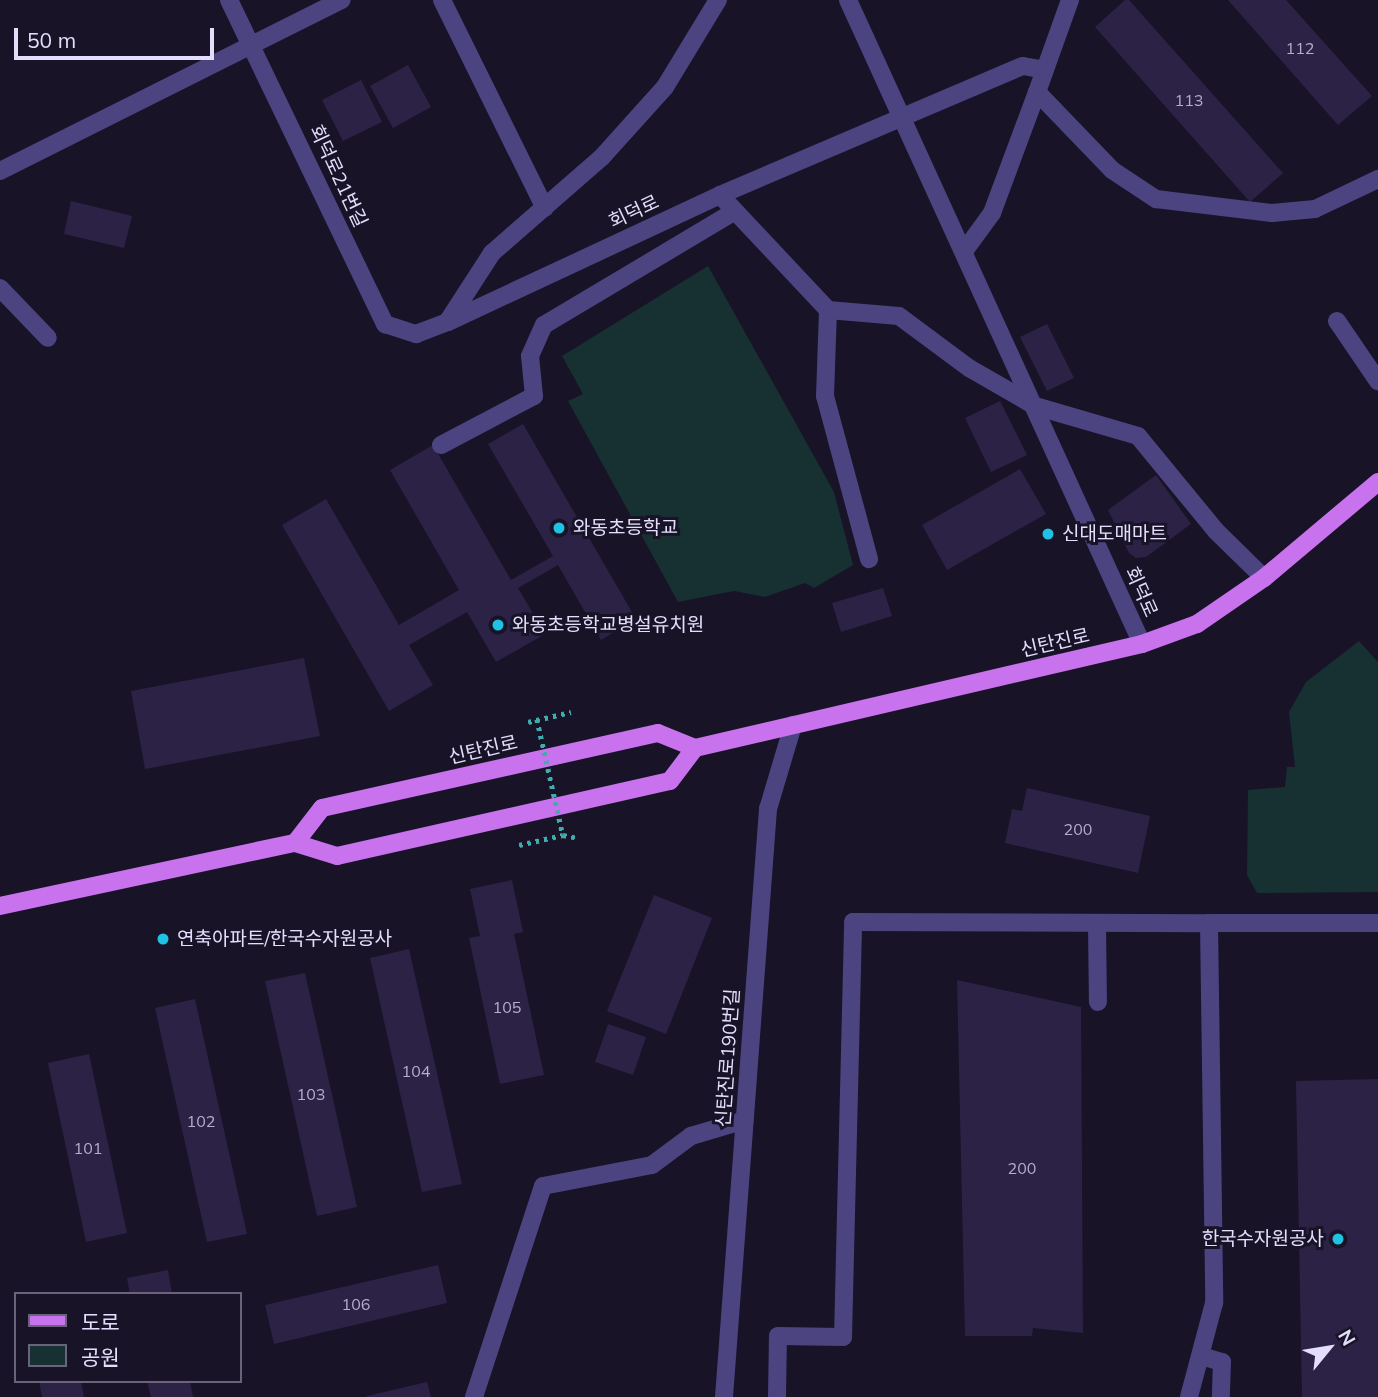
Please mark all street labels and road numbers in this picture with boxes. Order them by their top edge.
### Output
street label: 회덕로21번길 [304,121,372,231]
street label: 회덕로 [605,191,663,233]
street label: 회덕로 [1120,563,1162,621]
street label: 신탄진로 [1018,624,1092,662]
street label: 신탄진로 [446,731,520,769]
street label: 신탄진로190번길 [712,988,744,1128]

